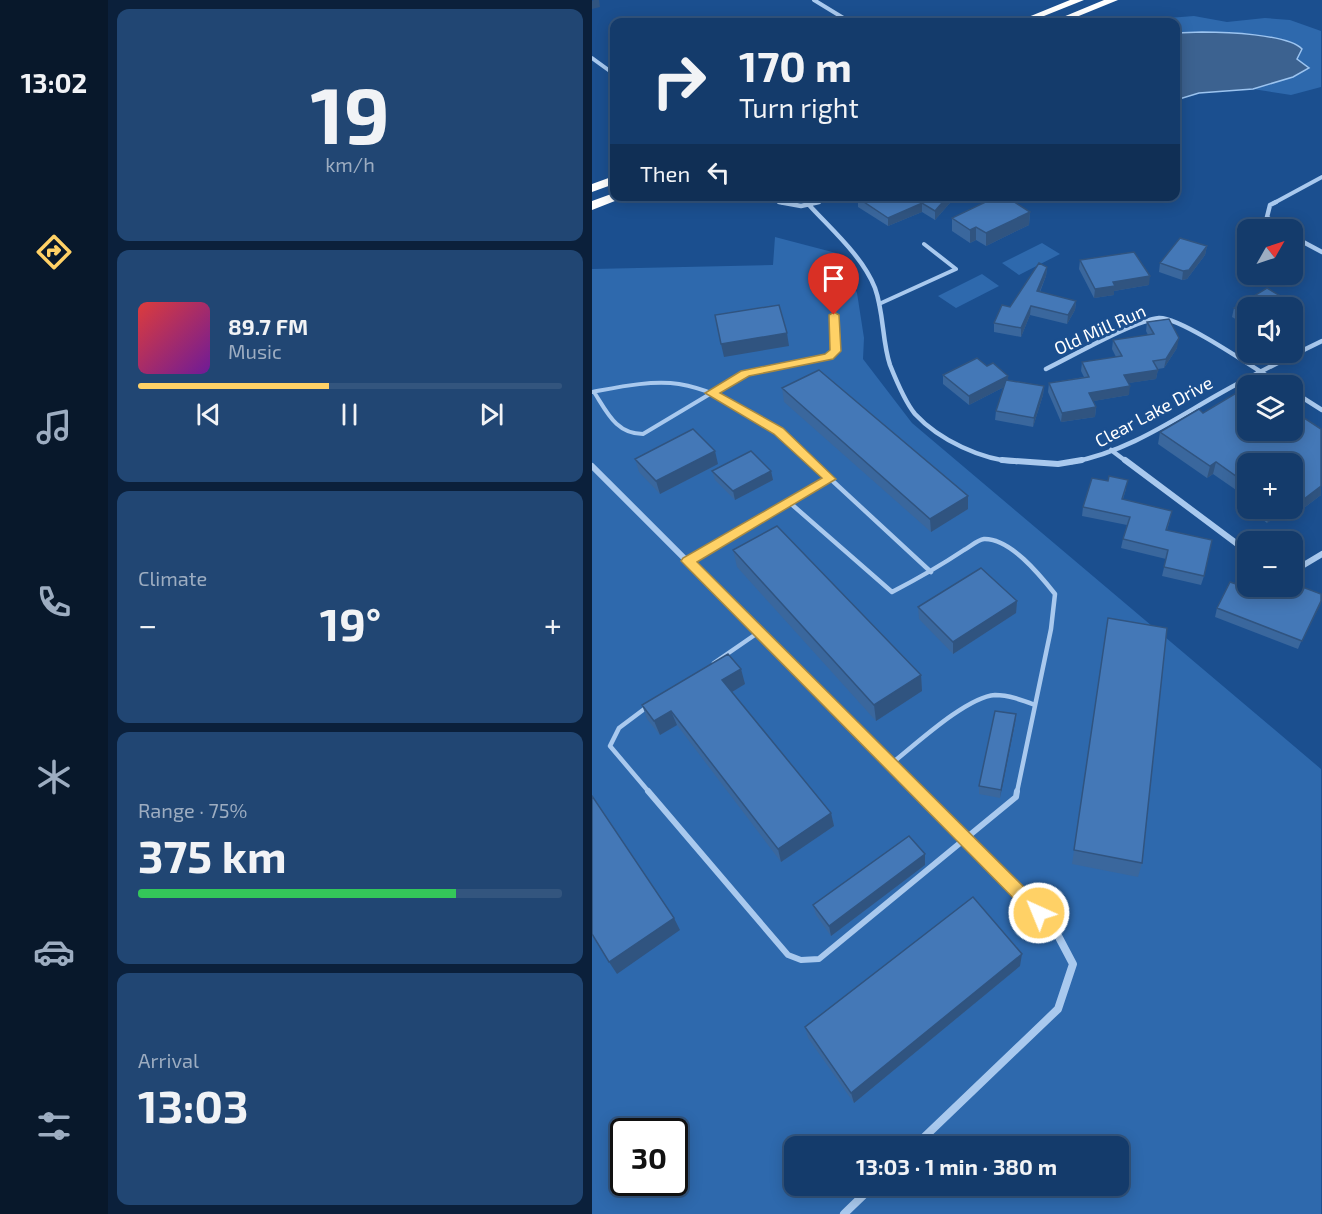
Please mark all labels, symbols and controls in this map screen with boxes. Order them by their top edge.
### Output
text: 170 m [739,40,852,90]
icon: right [640,42,718,120]
text: 13:02 [21,66,87,98]
text: 19 [310,66,390,160]
text: Turn right [739,91,859,123]
text: km/h [325,152,375,176]
icon: left [702,156,735,189]
text: Then [640,160,690,186]
north arrow [1237,219,1303,285]
map controls [1237,219,1303,597]
icon: directions [33,231,75,273]
pin [808,253,859,315]
icon: arrive [817,262,850,295]
button: sound [1237,297,1303,363]
street label: Old Mill Run [1050,299,1149,359]
text: 89.7 FM [228,313,308,339]
text: Music [228,339,282,363]
street label: Clear Lake Drive [1091,371,1216,451]
button: layers [1237,375,1303,441]
icon: previous [192,398,225,431]
icon: pause [333,398,366,431]
icon: next [475,398,508,431]
icon: music [33,406,75,448]
button: + [1237,453,1303,519]
button: − [1237,531,1303,597]
text: Climate [138,566,207,590]
icon: phone [33,581,75,623]
text: 19° [320,596,381,650]
text: − [138,604,157,644]
text: + [544,604,562,644]
icon: climate [33,756,75,798]
text: Range · 75% [138,798,247,822]
text: 375 km [138,828,287,882]
position arrow [1007,881,1071,945]
icon: car [33,931,75,973]
text: Arrival [138,1048,199,1072]
text: 13:03 [138,1078,248,1132]
icon: filters [33,1105,75,1147]
speed limit sign: 30 [610,1118,688,1196]
text: 13:03 · 1 min · 380 m [856,1153,1057,1179]

